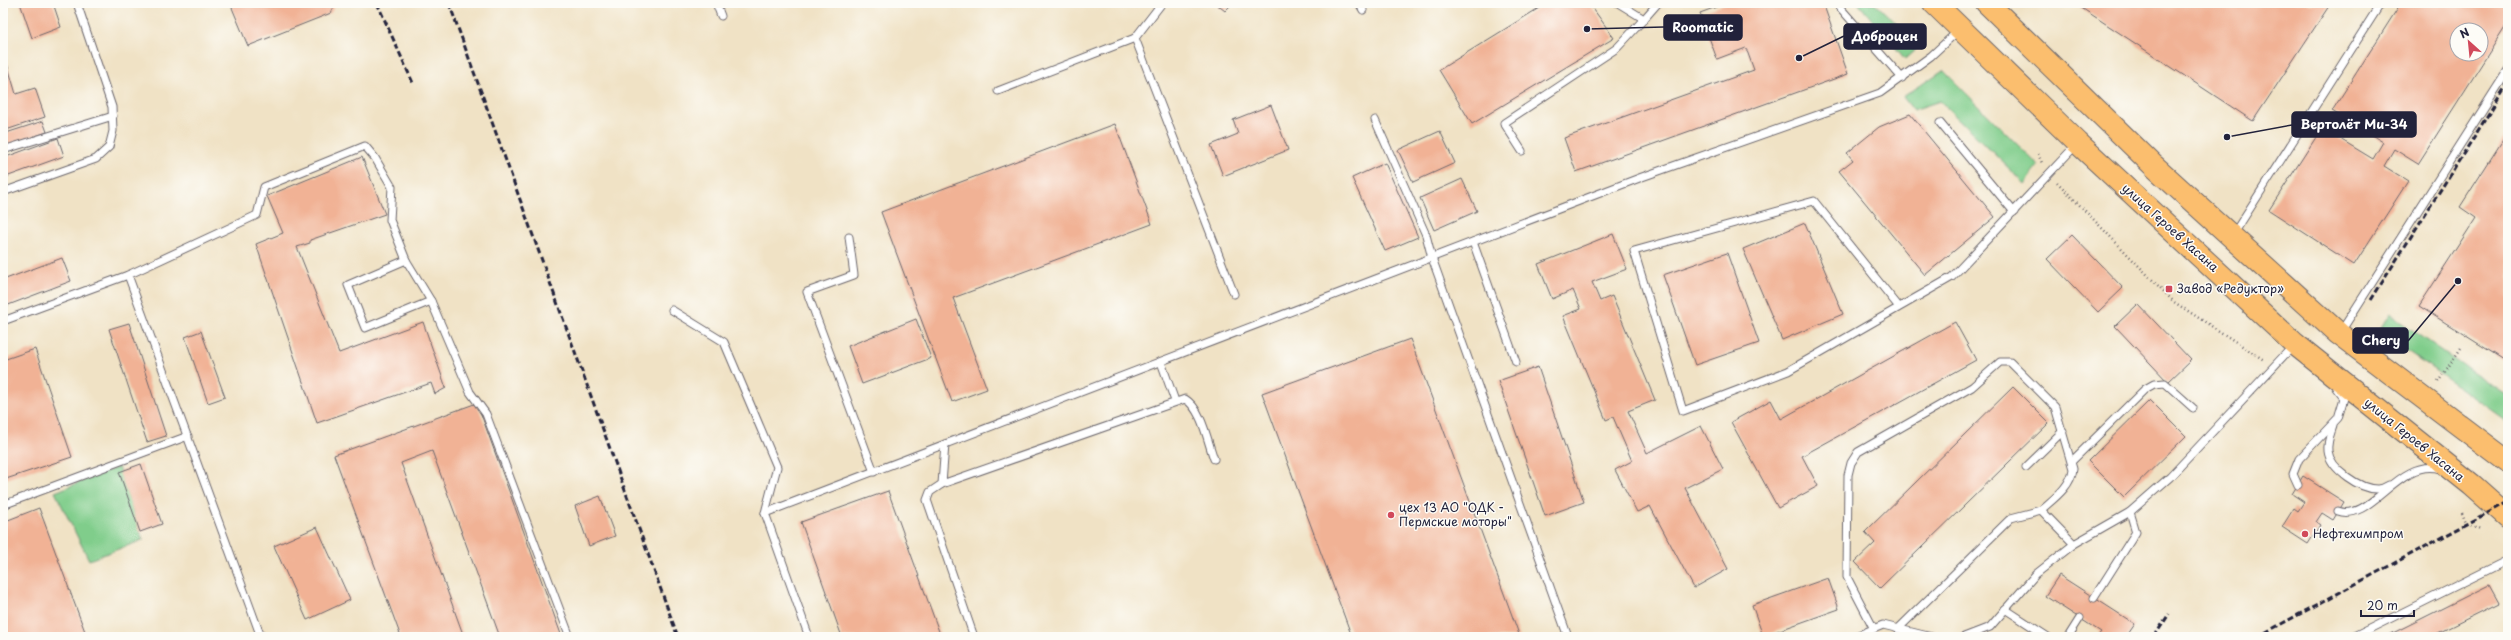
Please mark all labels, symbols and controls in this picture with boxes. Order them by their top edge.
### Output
callout: Roomatic [1664,15,1742,40]
text: Roomatic [1672,17,1734,36]
north arrow [2449,22,2489,62]
text: N [2456,23,2472,42]
callout: Доброцен [1844,24,1926,49]
text: Доброцен [1851,26,1918,45]
callout: Вертолёт Ми-34 [2292,112,2416,137]
text: Вертолёт Ми-34 [2300,114,2408,133]
street label: улица Героев Хасана [2118,179,2223,276]
place label: Завод «Редуктор» [2177,279,2284,297]
marker: Завод «Редуктор» [2164,284,2174,294]
callout: Chery [2353,328,2408,353]
text: Chery [2362,330,2400,349]
street label: улица Героев Хасана [2361,393,2469,486]
place label: цех 13 АО "ОДК - Пермские моторы" [1399,498,1512,530]
marker: цех 13 АО "ОДК - Пермские моторы" [1386,510,1396,520]
place label: Нефтехимпром [2313,524,2404,542]
marker: Нефтехимпром [2300,529,2310,539]
scale bar [2361,592,2414,618]
text: 20 m [2367,596,2398,614]

